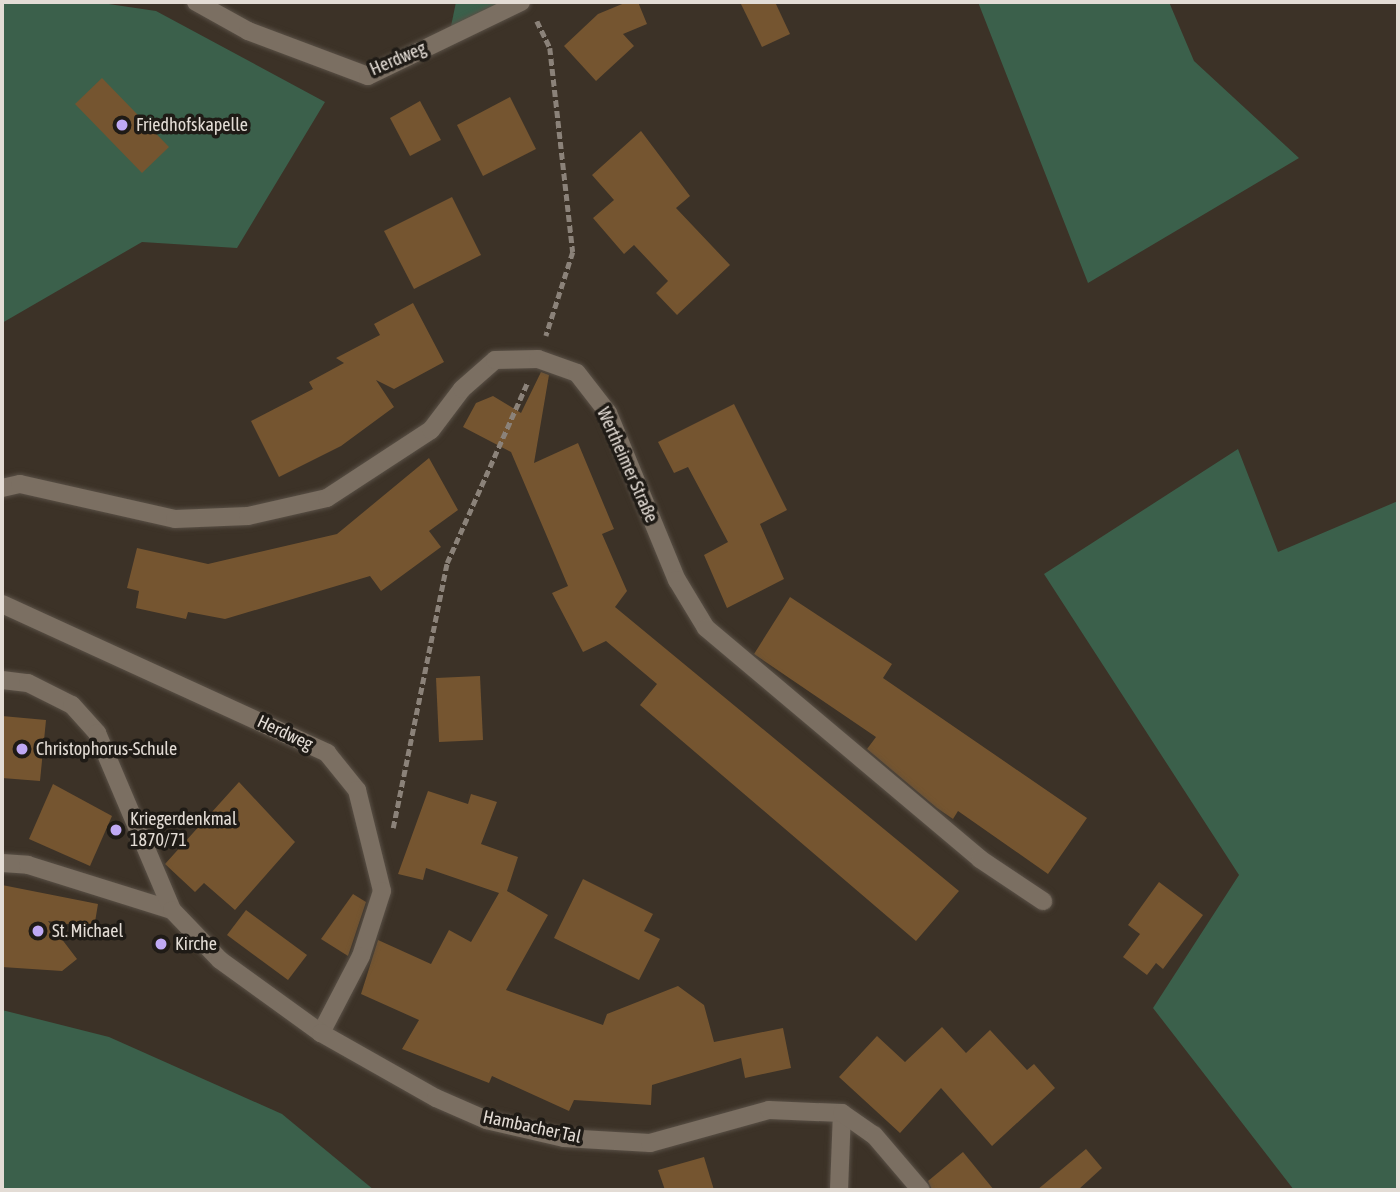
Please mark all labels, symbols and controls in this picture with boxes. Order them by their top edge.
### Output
street label: Herdweg [367,38,429,80]
place label: Friedhofskapelle [136,114,248,136]
marker: Friedhofskapelle [114,117,130,133]
street label: Wertheimer Straße [592,404,662,526]
street label: Herdweg [254,711,316,755]
place label: Christophorus-Schule [36,738,177,760]
marker: Christophorus-Schule [14,741,30,757]
place label: Kriegerdenkmal 1870/71 [130,809,237,852]
marker: Kriegerdenkmal 1870/71 [108,822,124,838]
place label: St. Michael [52,920,123,942]
marker: St. Michael [30,923,46,939]
place label: Kirche [175,933,217,955]
marker: Kirche [153,936,169,952]
street label: Hambacher Tal [481,1106,583,1148]

